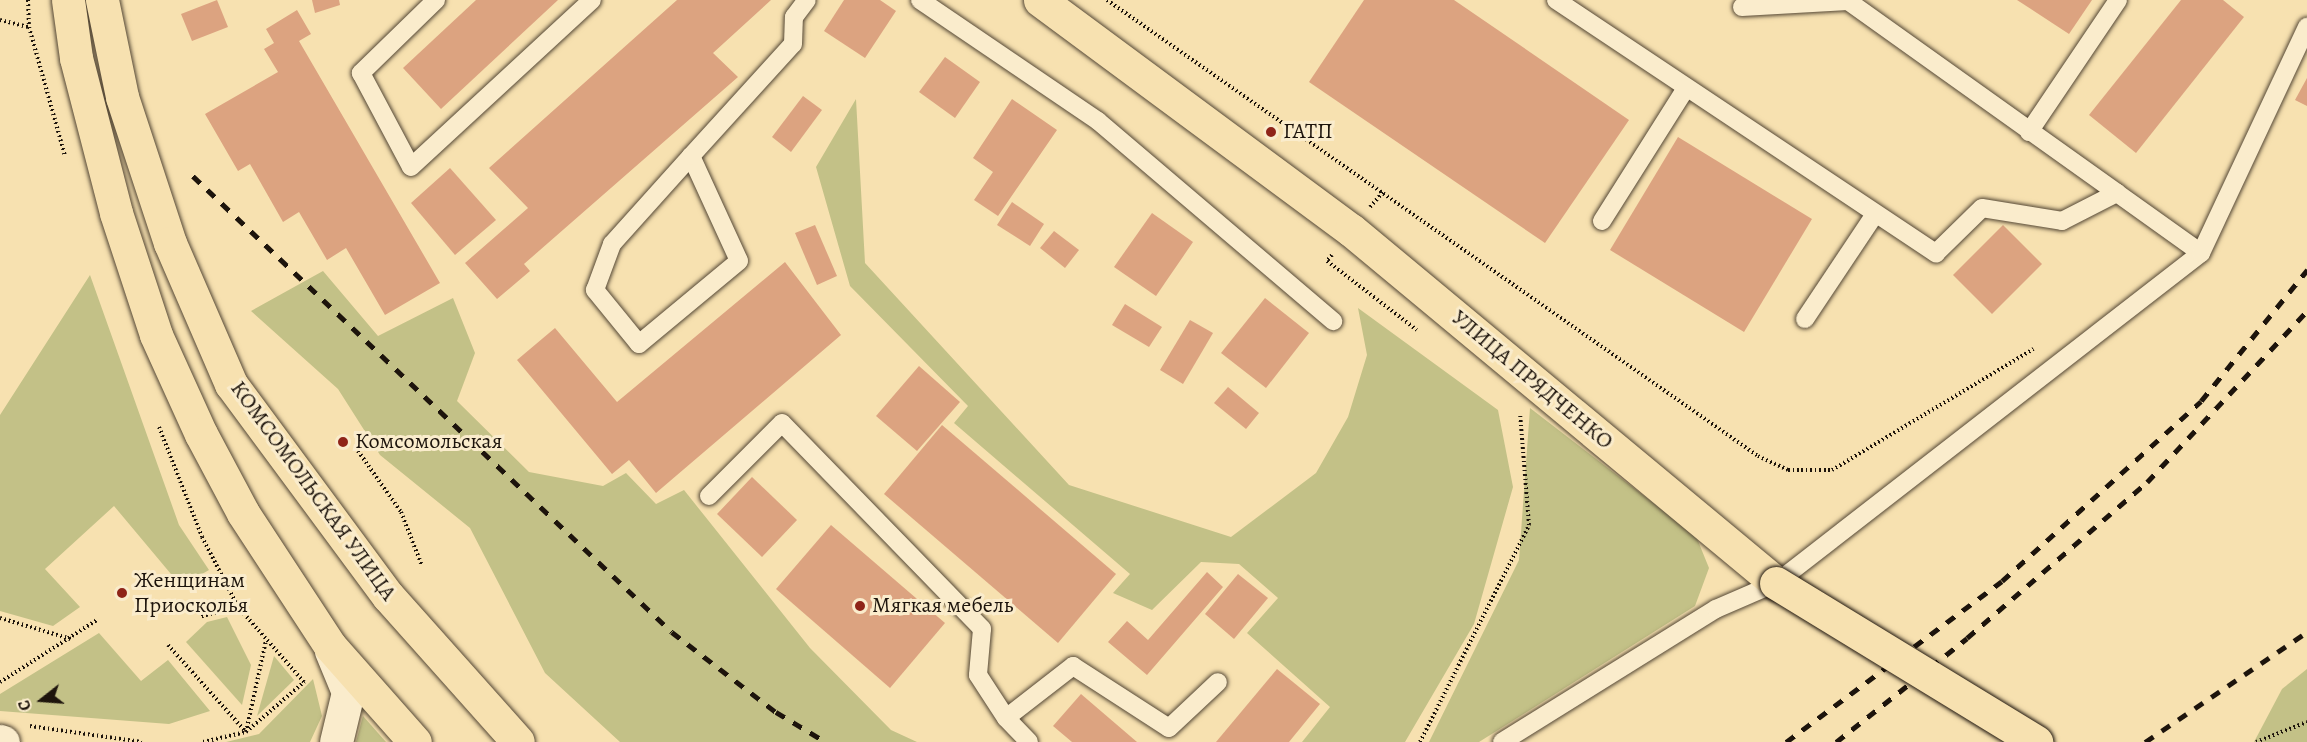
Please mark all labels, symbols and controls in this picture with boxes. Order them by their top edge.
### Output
place label: ГАТП [1283,119,1333,145]
marker: ГАТП [1264,125,1278,139]
street label: УЛИЦА ПРЯДЧЕНКО [1446,305,1618,455]
street label: КОМСОМОЛЬСКАЯ УЛИЦА [225,376,401,606]
place label: Комсомольская [355,429,502,455]
marker: Комсомольская [336,435,350,449]
place label: Женщинам Приосколья [134,567,248,618]
marker: Женщинам Приосколья [115,586,129,600]
place label: Мягкая мебель [872,593,1013,619]
marker: Мягкая мебель [853,599,867,613]
north arrow [12,670,72,730]
text: С [13,697,37,713]

